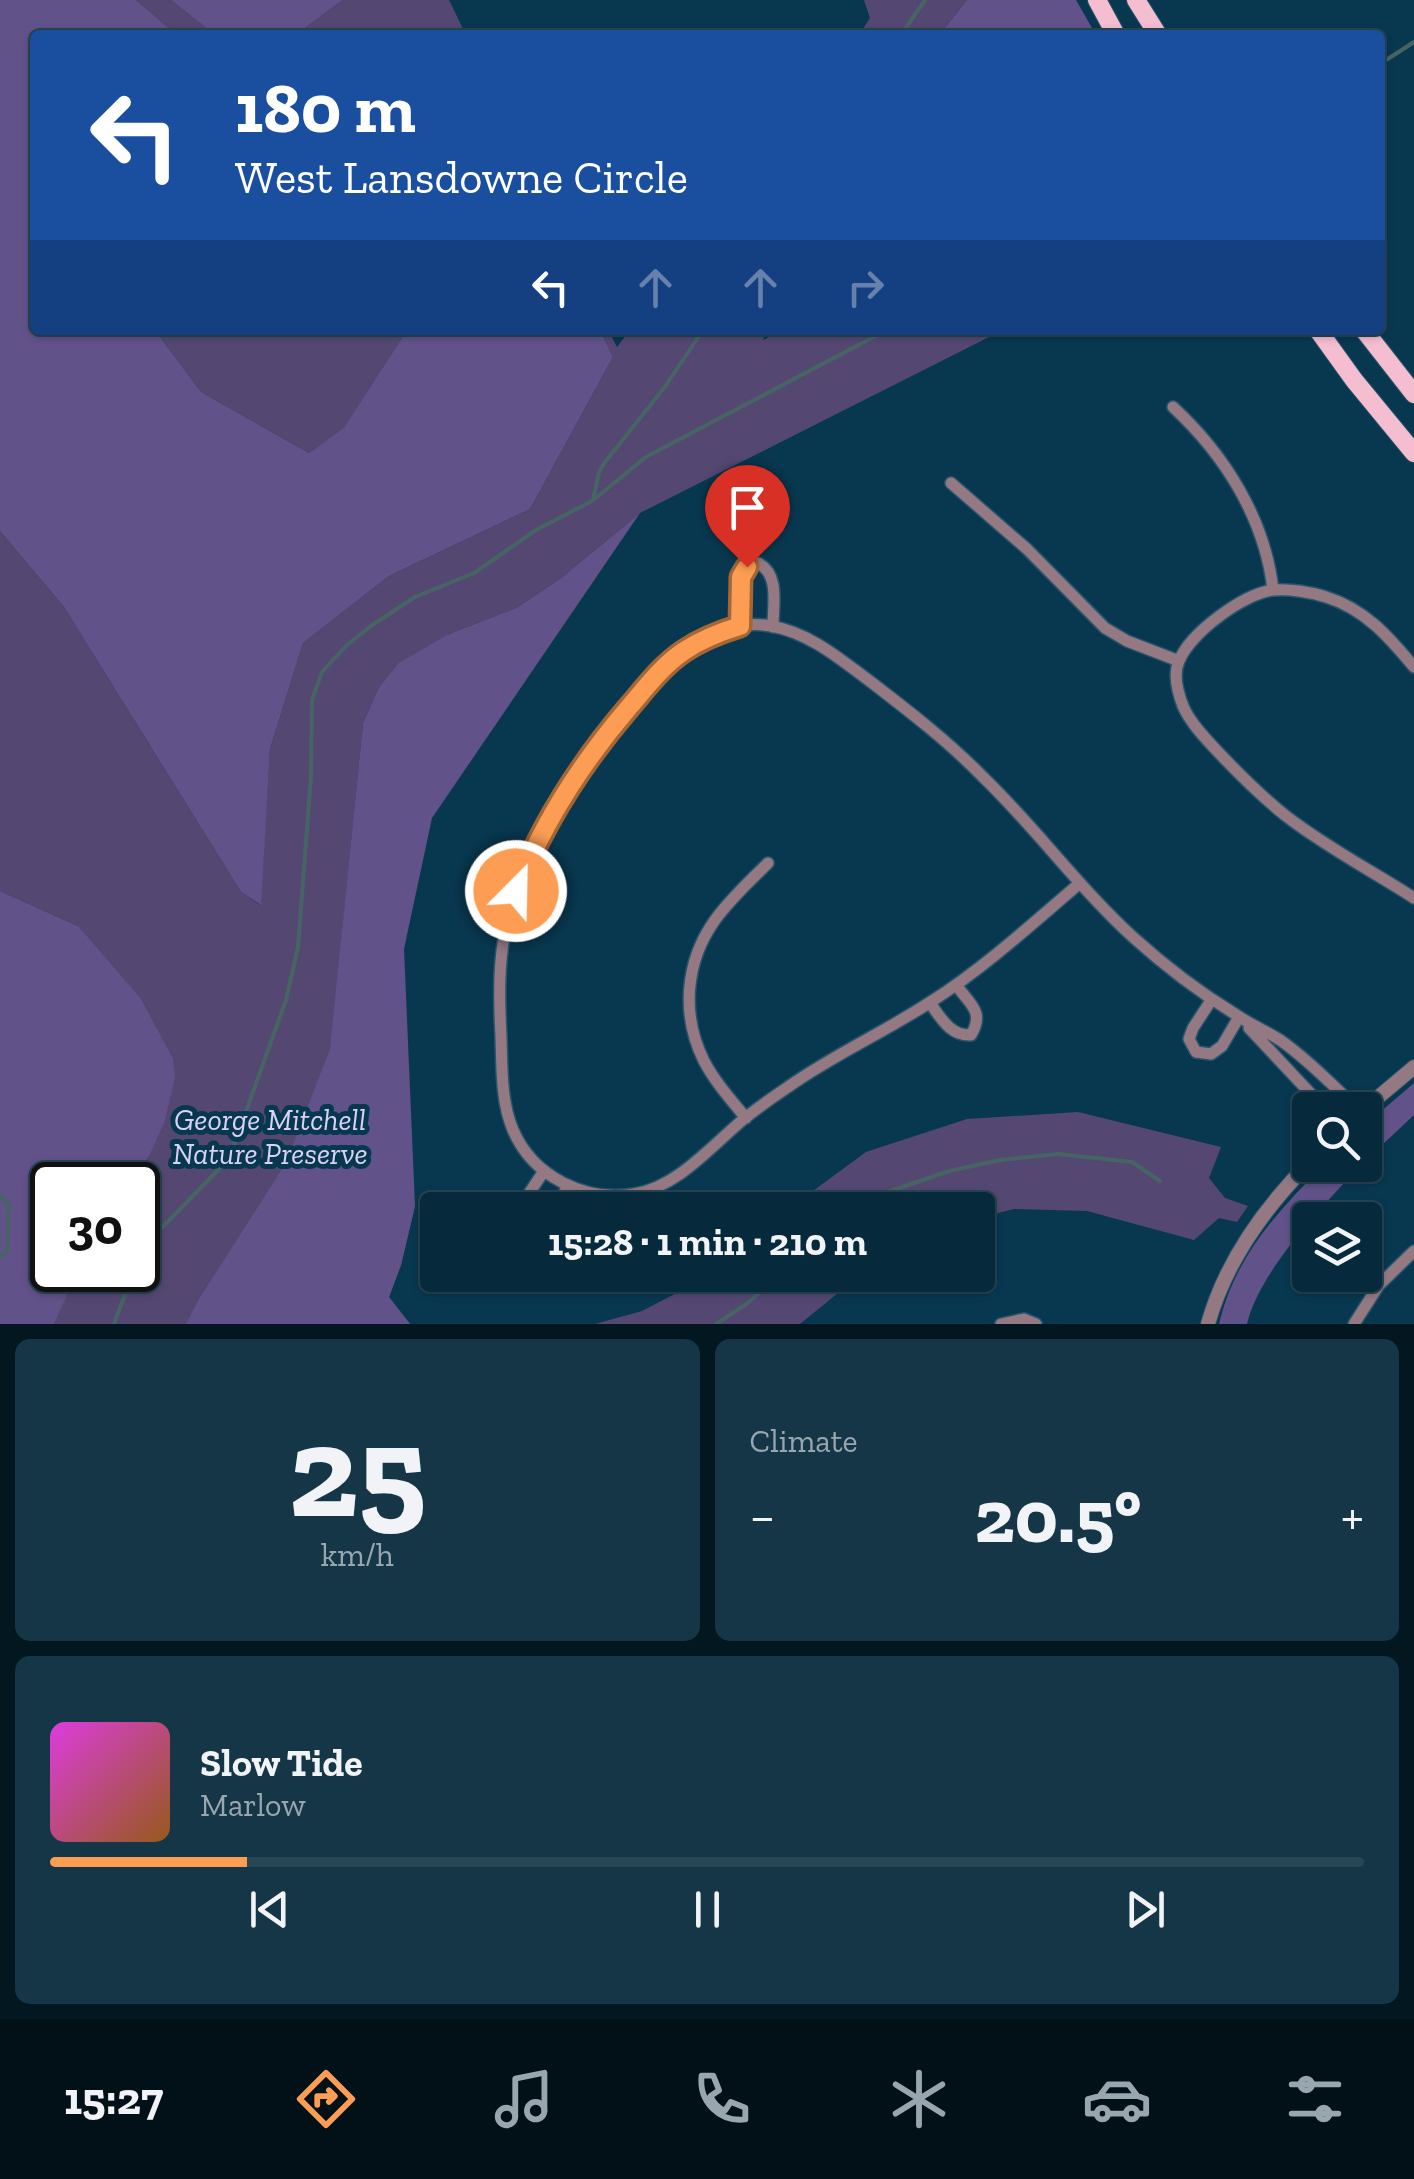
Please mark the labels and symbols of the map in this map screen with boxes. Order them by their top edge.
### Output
pin [705,465,790,568]
position arrow [464,839,568,943]
park label: George Mitchell Nature Preserve [172,1102,368,1172]
speed limit sign: 30 [30,1162,160,1292]

